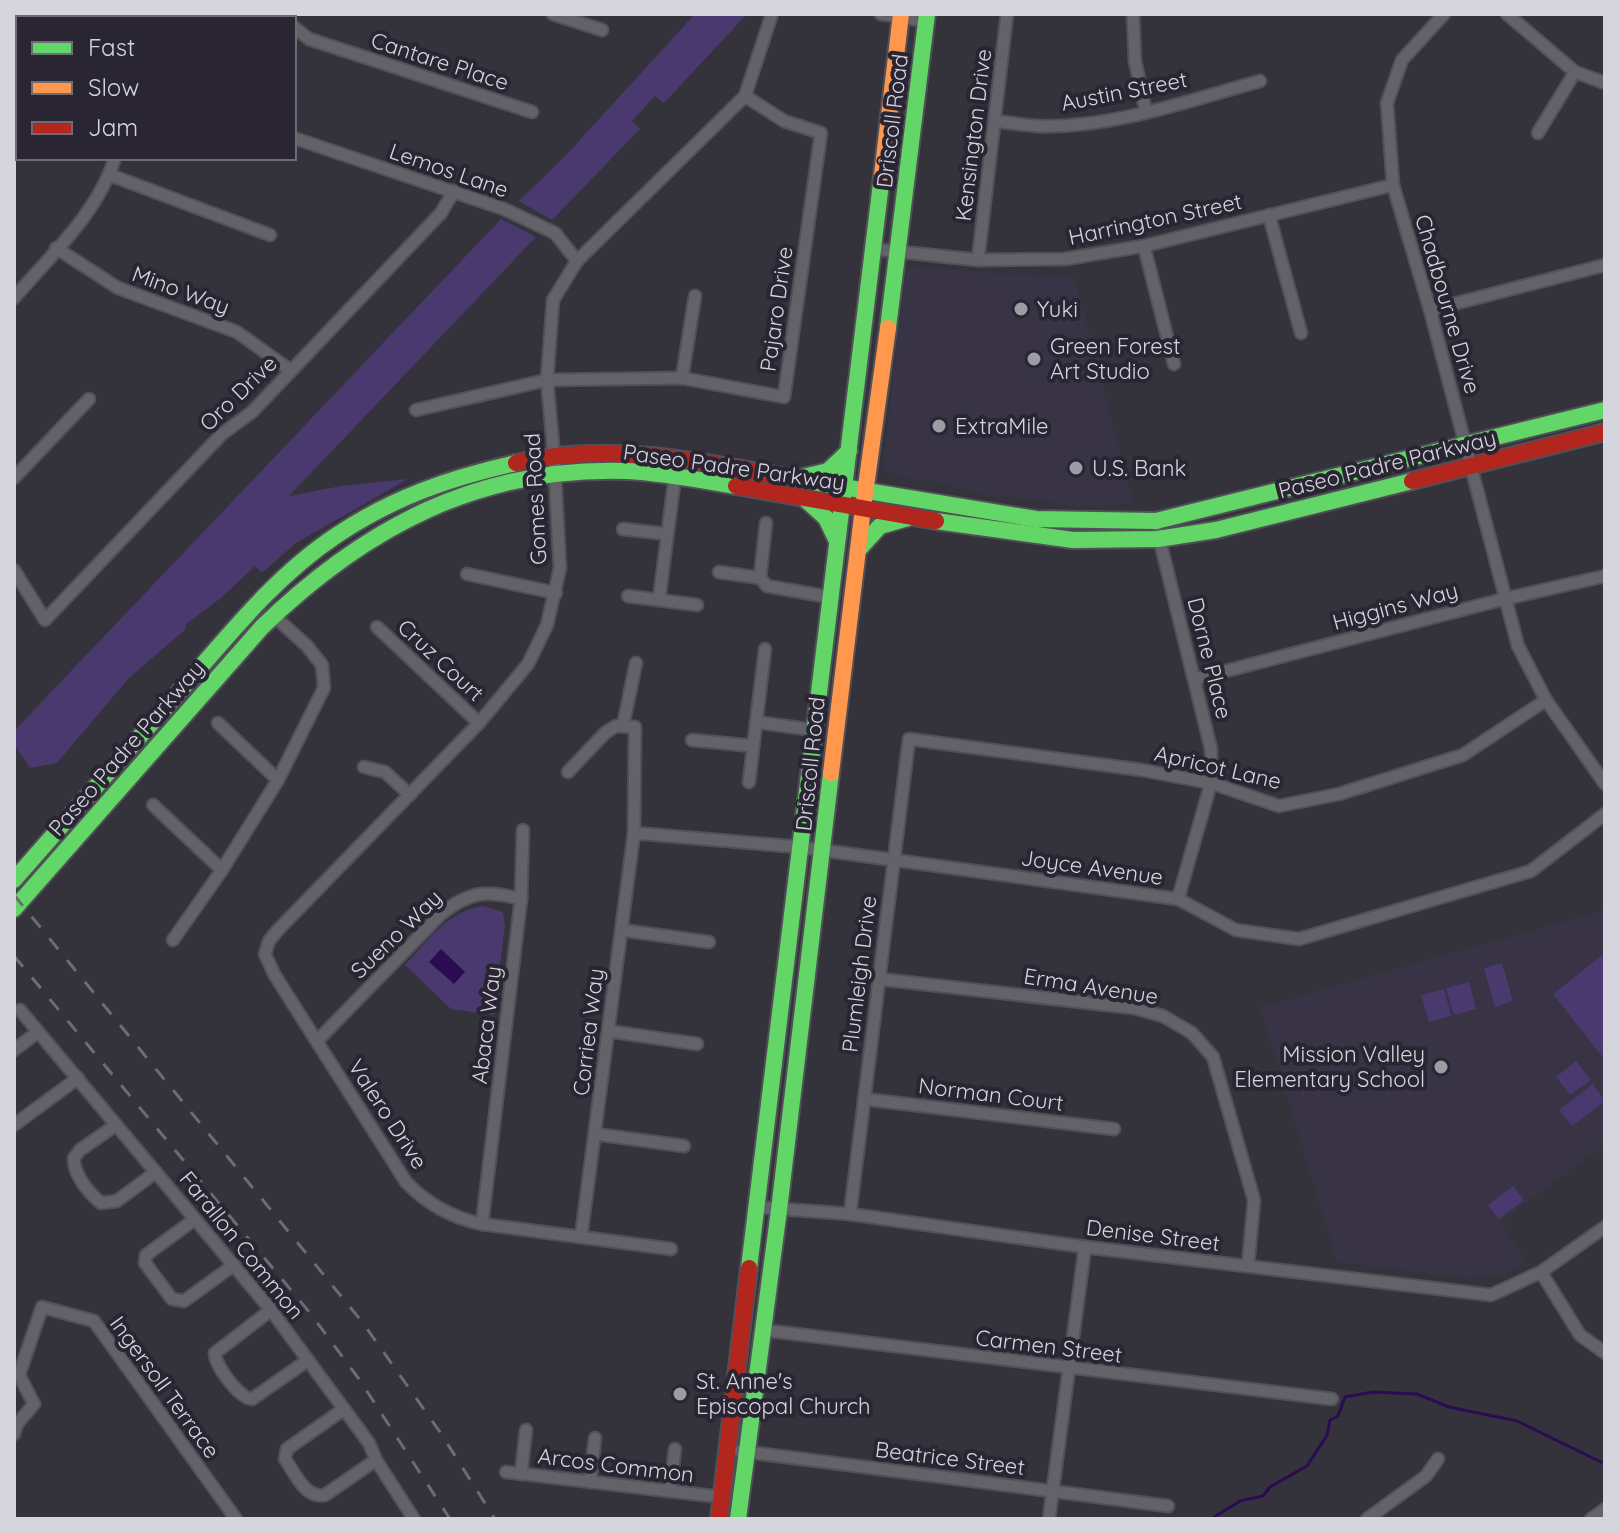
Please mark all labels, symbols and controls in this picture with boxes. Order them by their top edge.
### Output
legend [16,16,296,160]
street label: Cantare Place [368,26,512,96]
text: Fast [88,32,135,62]
street label: Kensington Drive [949,47,997,223]
street label: Driscoll Road [870,52,914,190]
street label: Austin Street [1059,65,1189,117]
text: Slow [88,72,139,102]
text: Jam [88,112,138,142]
street label: Lemos Lane [386,137,512,203]
street label: Harrington Street [1066,187,1244,251]
street label: Chadbourne Drive [1409,211,1487,397]
street label: Pajaro Drive [753,245,799,373]
street label: Mino Way [128,259,234,321]
place label: Yuki [1037,295,1078,323]
marker: Yuki [1012,300,1030,318]
place label: Green Forest Art Studio [1050,332,1180,385]
street label: Oro Drive [193,349,283,437]
marker: Green Forest Art Studio [1025,350,1043,368]
place label: ExtraMile [955,412,1048,440]
marker: ExtraMile [930,417,948,435]
street label: Paseo Padre Parkway [1275,423,1499,505]
street label: Gomes Road [518,432,552,566]
street label: Paseo Padre Parkway [621,438,847,496]
place label: U.S. Bank [1092,454,1186,482]
marker: U.S. Bank [1067,459,1085,477]
street label: Higgins Way [1329,576,1461,636]
street label: Dorne Place [1181,594,1239,722]
street label: Cruz Court [392,613,490,707]
street label: Paseo Padre Parkway [42,654,210,842]
street label: Driscoll Road [789,696,831,832]
street label: Apricot Lane [1152,739,1284,795]
street label: Joyce Avenue [1019,843,1165,891]
street label: Sueno Way [344,884,448,984]
street label: Plumleigh Drive [835,894,883,1054]
street label: Erma Avenue [1022,962,1160,1010]
street label: Abaca Way [465,964,507,1086]
street label: Corriea Way [566,967,610,1097]
place label: Mission Valley Elementary School [1234,1040,1425,1093]
street label: Valero Drive [342,1054,434,1174]
marker: Mission Valley Elementary School [1432,1058,1450,1076]
street label: Norman Court [917,1071,1065,1117]
street label: Farallon Common [174,1165,310,1325]
street label: Denise Street [1084,1213,1222,1257]
street label: Ingersoll Terrace [104,1310,226,1464]
street label: Carmen Street [974,1323,1124,1369]
place label: St. Anne's Episcopal Church [696,1367,871,1420]
marker: St. Anne's Episcopal Church [671,1385,689,1403]
street label: Beatrice Street [873,1435,1027,1481]
street label: Arcos Common [536,1442,696,1488]

